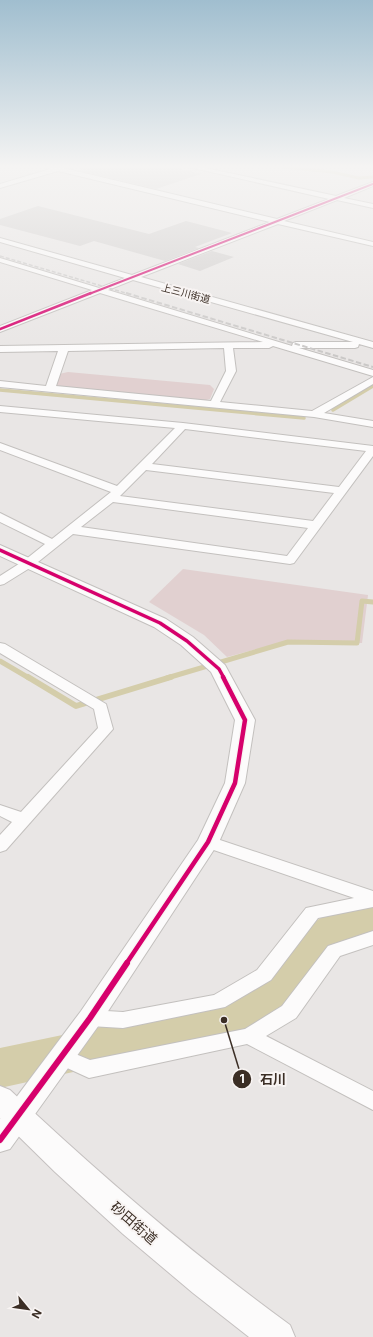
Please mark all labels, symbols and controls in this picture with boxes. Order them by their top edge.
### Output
street label: 上三川街道 [160,281,212,305]
callout: 石川 [232,1067,294,1092]
text: 1 [239,1071,245,1086]
text: 石川 [260,1071,286,1087]
street label: 砂田街道 [108,1198,161,1247]
north arrow [8,1289,48,1329]
text: N [29,1307,45,1321]

